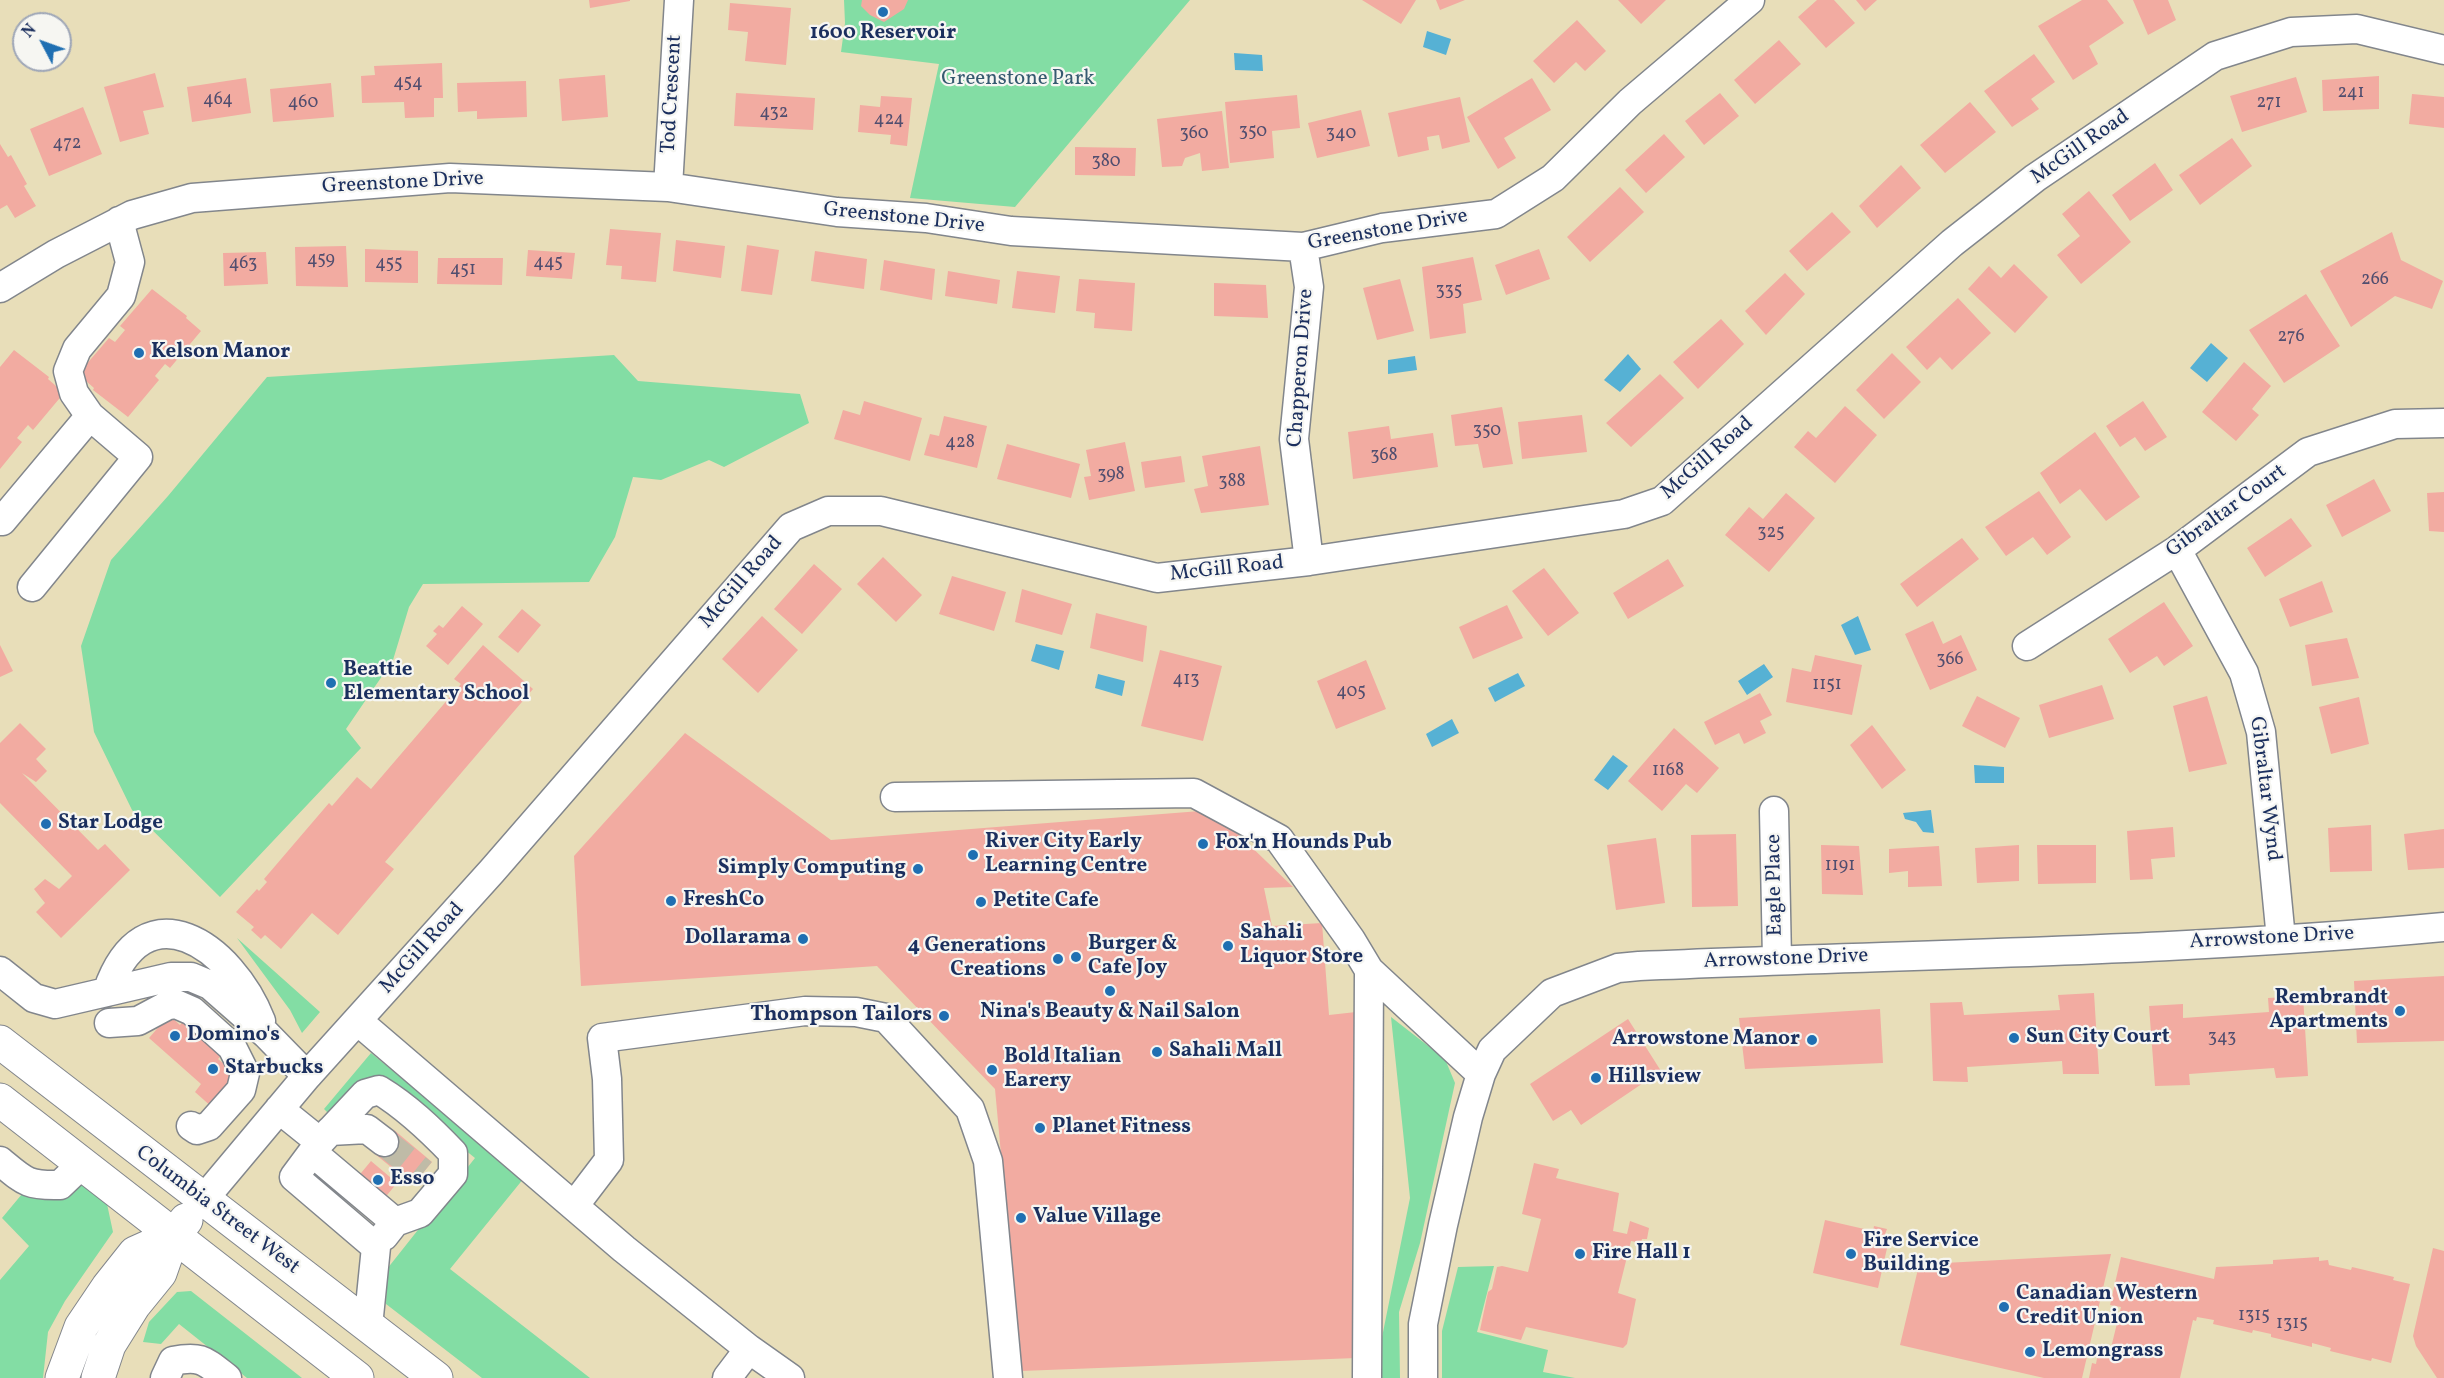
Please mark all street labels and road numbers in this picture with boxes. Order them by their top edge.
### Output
street label: Tod Crescent [657,34,689,154]
street label: McGill Road [2027,105,2135,191]
street label: Greenstone Drive [322,167,484,201]
street label: Greenstone Drive [822,198,986,240]
street label: Greenstone Drive [1306,205,1470,257]
street label: Chapperon Drive [1284,288,1320,448]
street label: McGill Road [1657,412,1759,506]
street label: Gibraltar Court [2162,460,2292,564]
street label: McGill Road [695,532,789,634]
street label: McGill Road [1169,551,1285,589]
street label: Gibraltar Wynd [2243,715,2285,863]
street label: Eagle Place [1763,834,1789,936]
street label: McGill Road [375,898,471,1000]
street label: Arrowstone Drive [2189,922,2355,956]
street label: Arrowstone Drive [1703,945,1869,975]
street label: Columbia Street West [130,1141,304,1281]

